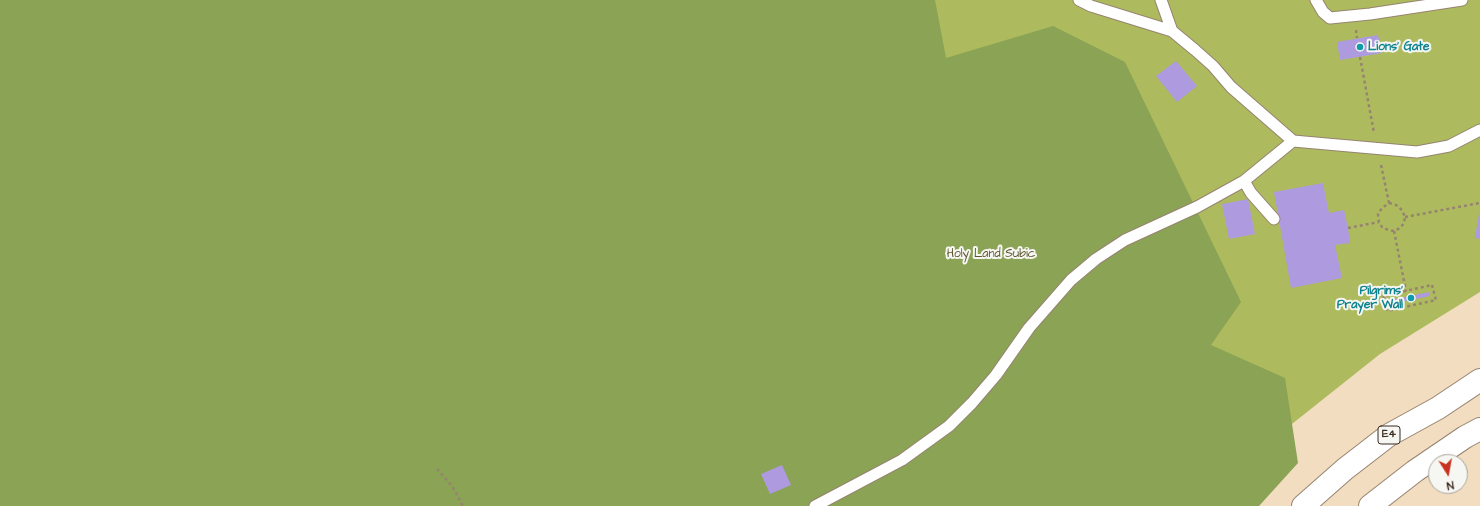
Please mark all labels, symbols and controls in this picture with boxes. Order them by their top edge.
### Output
place label: Lions' Gate [1368,40,1429,54]
marker: Lions' Gate [1355,42,1365,52]
park label: Holy Land Subic [947,247,1035,261]
place label: Pilgrims' Prayer Wall [1337,284,1403,312]
marker: Pilgrims' Prayer Wall [1406,293,1416,303]
road number: E4 [1378,426,1400,444]
north arrow [1428,454,1468,494]
text: N [1445,477,1455,493]

